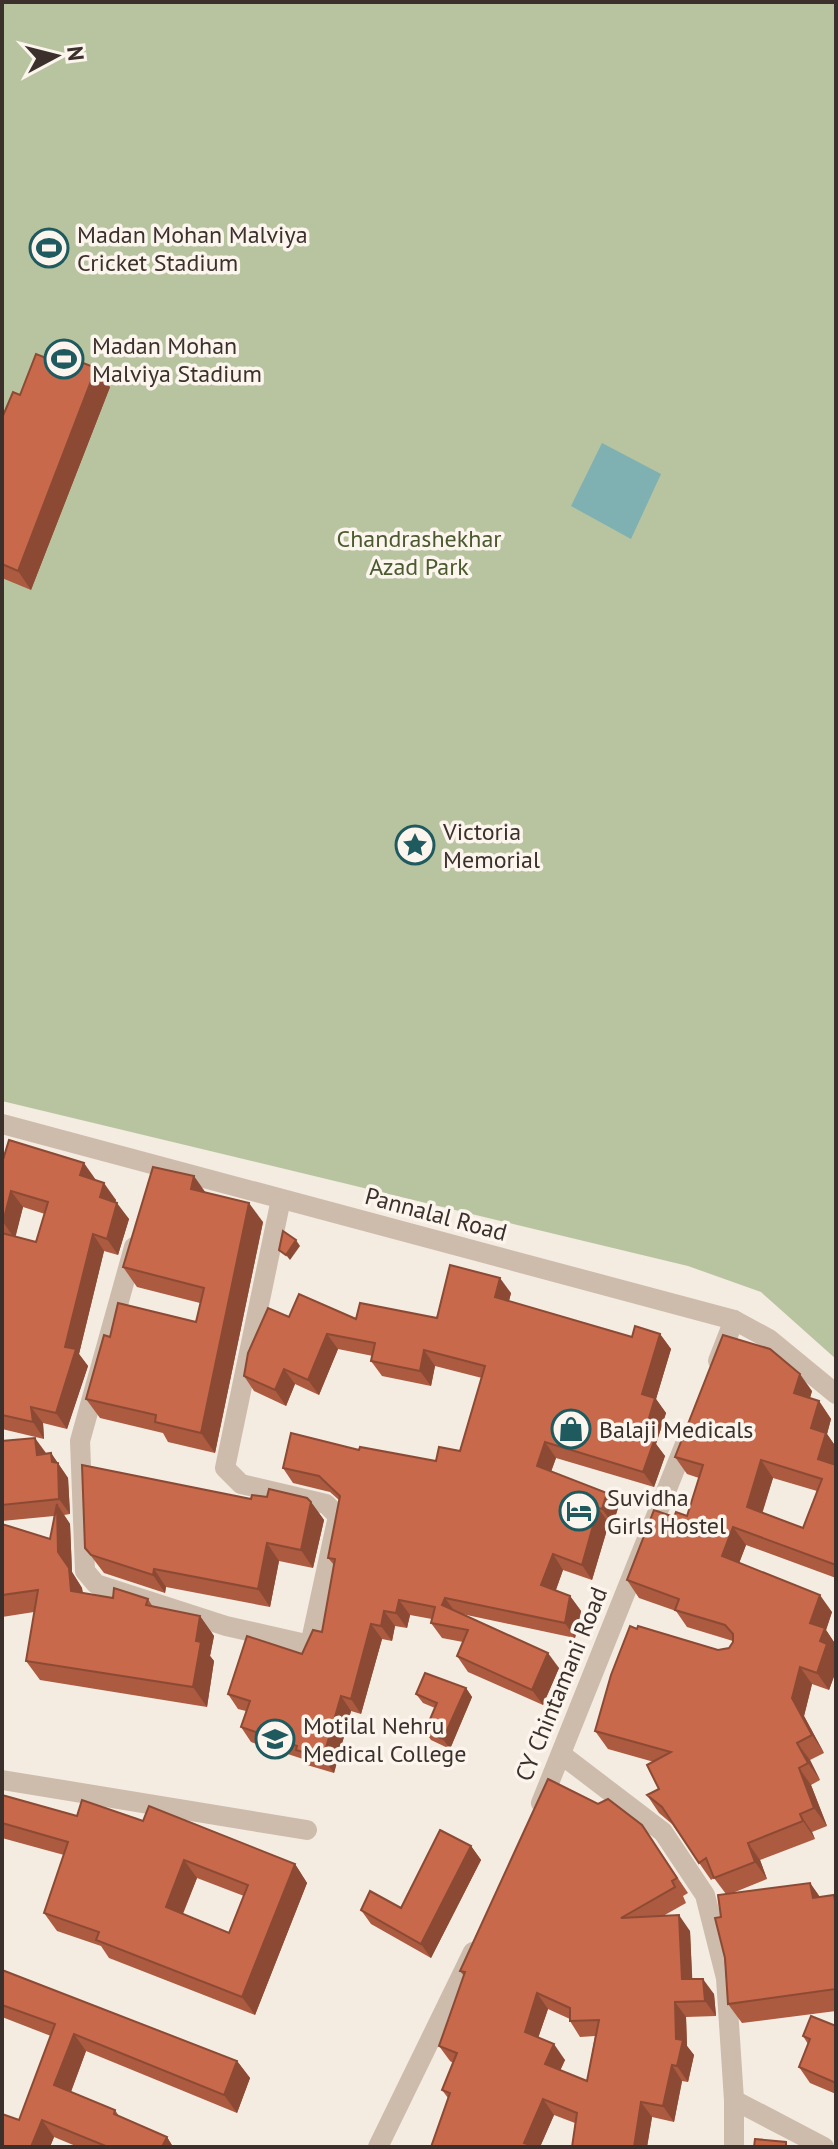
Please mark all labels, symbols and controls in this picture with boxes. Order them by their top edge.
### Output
north arrow [16,16,96,96]
text: N [61,45,91,62]
place label: Madan Mohan Malviya Cricket Stadium [77,219,308,278]
sports icon: Madan Mohan Malviya Cricket Stadium [28,227,70,269]
place label: Madan Mohan Malviya Stadium [92,330,262,389]
sports icon: Madan Mohan Malviya Stadium [43,338,85,380]
park label: Chandrashekhar Azad Park [337,523,501,582]
place label: Victoria Memorial [442,816,540,875]
place icon: Victoria Memorial [394,824,436,866]
street label: Pannalal Road [362,1180,510,1248]
shop icon: Balaji Medicals [550,1408,592,1450]
place label: Balaji Medicals [599,1414,753,1445]
place label: Suvidha Girls Hostel [607,1482,726,1541]
hotel icon: Suvidha Girls Hostel [558,1490,600,1532]
street label: CY Chintamani Road [508,1582,614,1786]
place label: Motilal Nehru Medical College [303,1710,466,1769]
school or university icon: Motilal Nehru Medical College [254,1718,296,1760]

